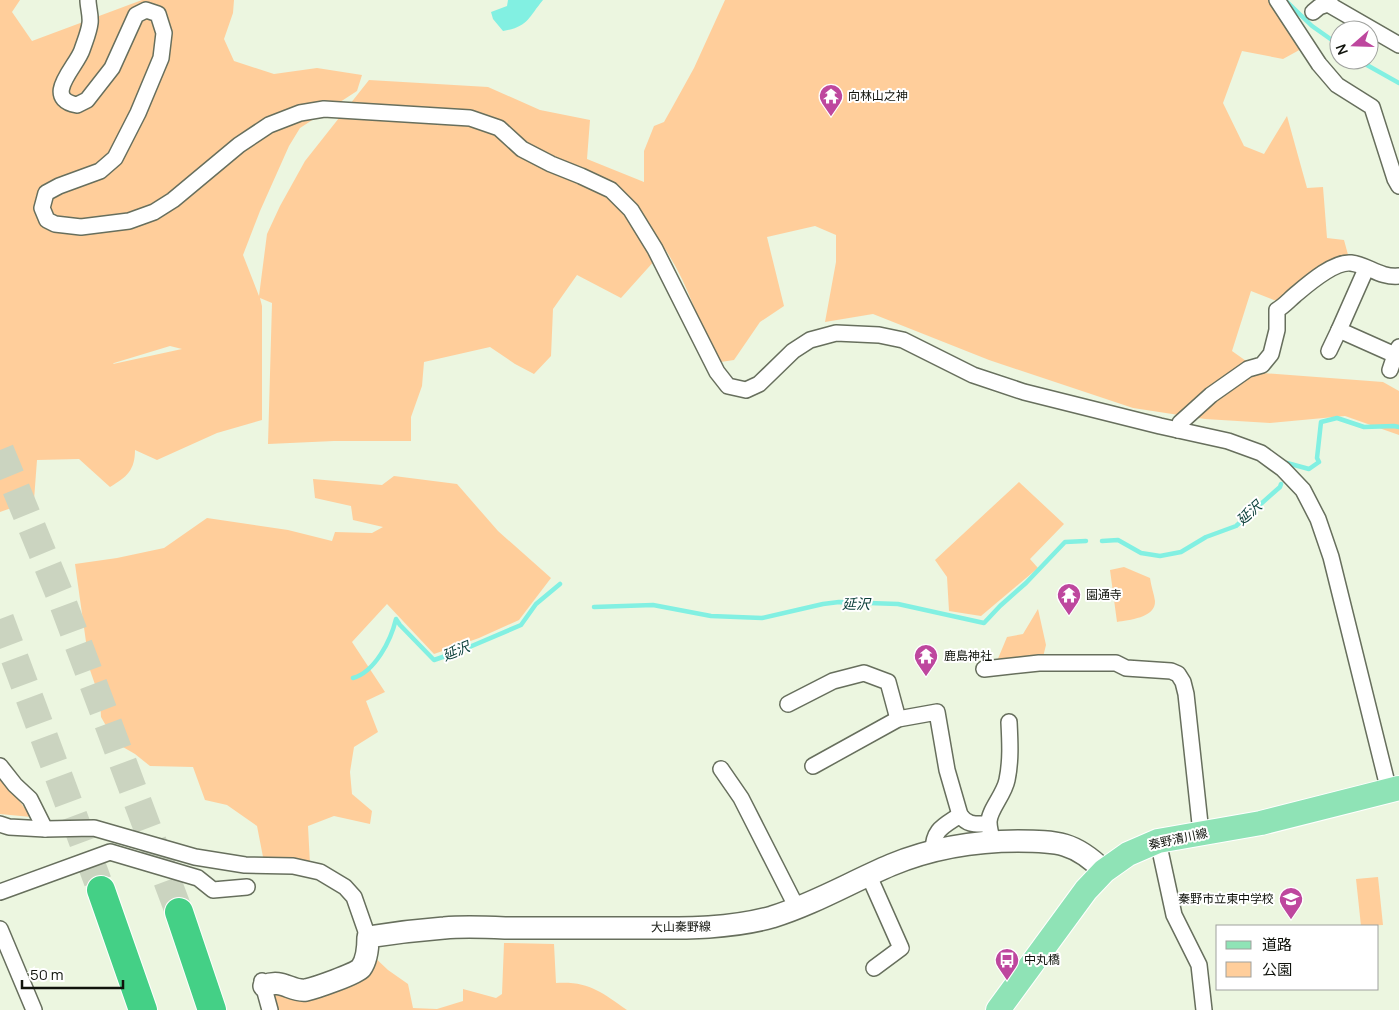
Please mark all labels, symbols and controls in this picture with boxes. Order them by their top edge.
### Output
north arrow [1329,20,1379,70]
text: N [1331,42,1352,58]
temple icon: 向林山之神 [818,83,844,117]
place label: 向林山之神 [848,87,908,104]
water label: 延沢 [1232,495,1267,529]
temple icon: 園通寺 [1056,582,1082,616]
place label: 園通寺 [1086,586,1122,603]
water label: 延沢 [842,594,872,613]
water label: 延沢 [439,636,474,665]
temple icon: 鹿島神社 [913,643,939,677]
place label: 鹿島神社 [944,647,992,664]
street label: 秦野清川線 [1147,824,1209,853]
school or university icon: 秦野市立東中学校 [1278,886,1304,920]
place label: 秦野市立東中学校 [1178,890,1274,907]
street label: 大山秦野線 [651,917,711,936]
legend [1216,925,1379,990]
text: 道路 [1262,934,1292,955]
bus stop icon: 中丸橋 [994,947,1020,981]
place label: 中丸橋 [1024,951,1060,968]
scale bar [22,958,124,990]
text: 公園 [1262,959,1292,980]
text: 50 m [30,964,64,985]

